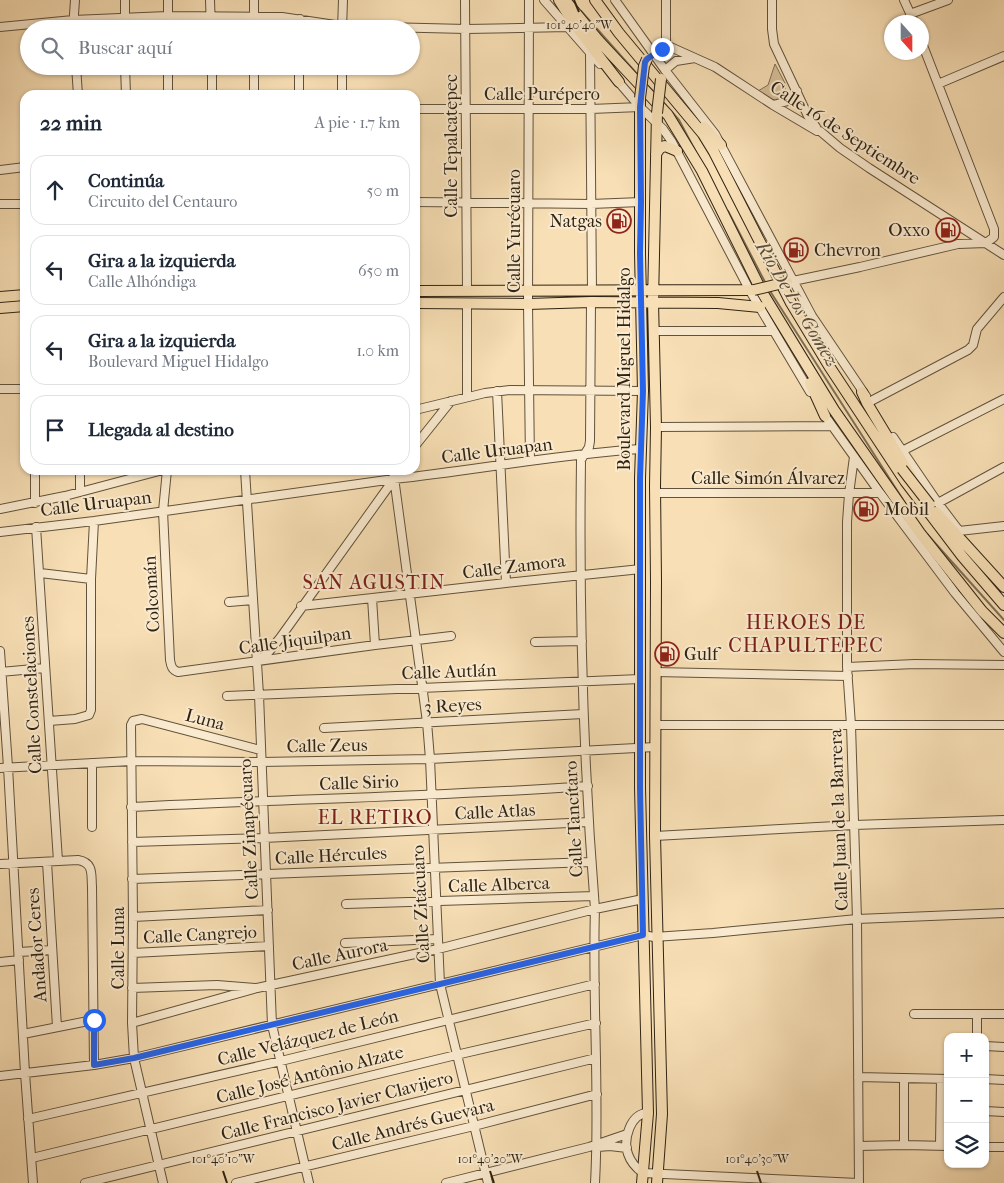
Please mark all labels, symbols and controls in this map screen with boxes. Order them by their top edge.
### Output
north arrow [884,15,929,60]
text: 101°40'40"W [546,18,613,32]
search box [20,20,420,75]
icon: search [38,34,66,62]
text: Buscar aquí [78,37,172,59]
route end [651,38,674,61]
street label: Calle Tepalcatepec [441,74,462,218]
street label: Calle 16 de Septiembre [766,77,924,189]
street label: Calle Purépero [484,84,600,105]
text: 22 min [40,111,102,135]
text: A pie · 1.7 km [314,113,400,132]
street label: Calle Yurécuaro [504,169,525,293]
text: Continúa [88,170,164,192]
icon: ahead [41,176,69,204]
text: 50 m [367,181,399,200]
text: Circuito del Centauro [88,192,237,211]
fuel station icon: Natgas [606,208,632,234]
place label: Natgas [549,211,602,232]
fuel station icon: Oxxo [935,217,961,243]
place label: Oxxo [888,220,930,241]
water label: Rio De Los Gomez [750,236,843,371]
fuel station icon: Chevron [783,237,809,263]
place label: Chevron [814,240,881,261]
text: Gira a la izquierda [88,250,235,272]
icon: left [41,256,69,284]
text: 650 m [358,261,399,280]
street label: Boulevard Miguel Hidalgo [614,267,635,471]
text: Calle Alhóndiga [88,272,197,291]
text: Gira a la izquierda [88,330,235,352]
icon: left [41,336,69,364]
text: 1.0 km [356,341,399,360]
text: Boulevard Miguel Hidalgo [88,352,269,371]
icon: arrive [41,416,69,444]
text: Llegada al destino [88,419,234,441]
street label: Calle Uruapan [440,434,554,468]
street label: Calle Simón Álvarez [691,467,845,489]
street label: Calle Uruapan [39,487,153,521]
fuel station icon: Mobil [853,496,879,522]
place label: Mobil [884,499,929,520]
street label: Calle Zamora [461,550,567,584]
street label: Colcomán [139,555,164,633]
district label: SAN AGUSTIN [303,571,445,594]
district label: HEROES DE CHAPULTEPEC [728,611,884,657]
street label: Calle Constelaciones [17,615,47,774]
street label: Calle Jiquilpan [238,623,353,659]
fuel station icon: Gulf [654,641,680,667]
place label: Gulf [684,644,722,665]
street label: Calle Autlán [401,660,497,684]
street label: 3 Reyes [424,694,483,718]
street label: Luna [183,705,228,735]
street label: Calle Juan de la Barrera [825,728,853,911]
street label: Calle Zeus [286,735,368,757]
street label: Calle Zinapécuaro [235,758,263,900]
street label: Calle Tancítaro [560,760,588,878]
street label: Calle Sirio [319,771,399,795]
street label: Calle Atlas [454,799,536,825]
district label: EL RETIRO [317,806,433,829]
street label: Calle Hércules [274,843,388,869]
street label: Calle Zitácuaro [407,844,435,964]
street label: Calle Alberca [448,873,551,897]
street label: Andador Ceres [23,887,52,1004]
street label: Calle Luna [108,906,129,989]
street label: Calle Cangrejo [143,922,257,948]
street label: Calle Aurora [290,934,390,975]
street label: Calle Velázquez de León [215,1005,401,1071]
route start [83,1009,106,1032]
map controls [944,1033,989,1168]
button: + [944,1033,989,1078]
street label: Calle José Antônio Alzate [214,1042,406,1108]
street label: Calle Francisco Javier Clavijero [219,1067,455,1145]
button: − [944,1078,989,1123]
street label: Calle Andrés Guevara [330,1095,497,1155]
button: layers [944,1123,989,1168]
text: 101°40'10"W [192,1152,256,1166]
text: 101°40'20"W [458,1152,524,1166]
text: 101°40'30"W [725,1152,790,1166]

